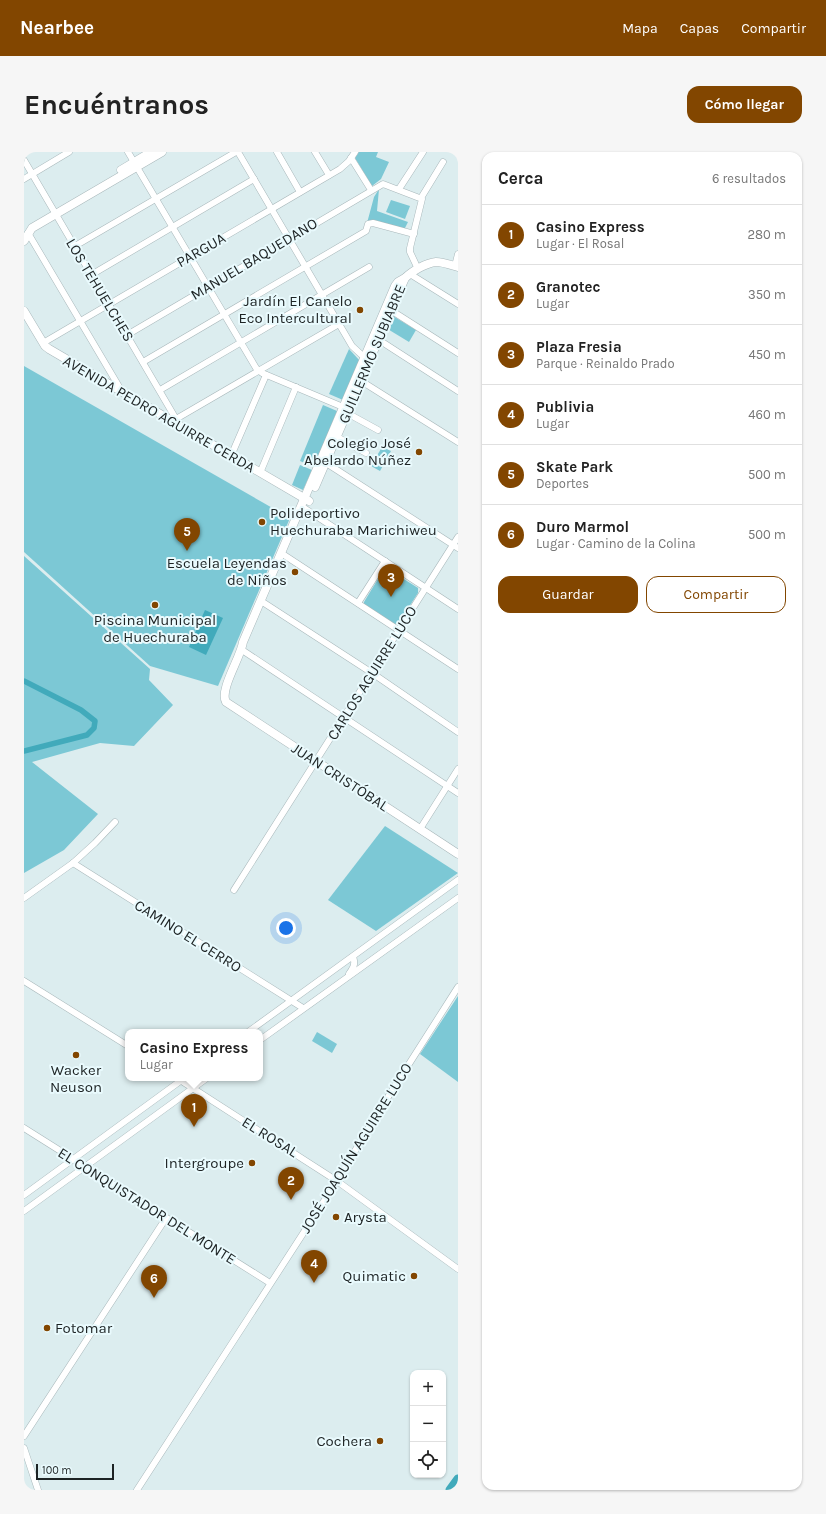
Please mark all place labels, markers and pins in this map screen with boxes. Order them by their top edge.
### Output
place label: Jardín El Canelo Eco Intercultural [238,292,352,327]
marker: Jardín El Canelo Eco Intercultural [355,305,365,315]
place label: Colegio José Abelardo Núñez [304,434,411,469]
marker: Colegio José Abelardo Núñez [414,447,424,457]
place label: Polideportivo Huechuraba Marichiweu [270,504,437,539]
marker: Polideportivo Huechuraba Marichiweu [257,517,267,527]
pin: 5 [174,518,200,551]
place label: Escuela Leyendas de Niños [167,554,287,589]
pin: 3 [378,564,404,597]
marker: Escuela Leyendas de Niños [290,567,300,577]
marker: Piscina Municipal de Huechuraba [150,600,160,610]
place label: Piscina Municipal de Huechuraba [94,611,216,646]
marker: Wacker Neuson [71,1050,81,1060]
place label: Wacker Neuson [50,1061,102,1096]
pin: 1 [181,1094,207,1127]
place label: Intergroupe [165,1154,244,1172]
marker: Intergroupe [247,1158,257,1168]
pin: 2 [278,1167,304,1200]
place label: Arysta [344,1208,387,1226]
marker: Arysta [331,1212,341,1222]
pin: 4 [301,1250,327,1283]
pin: 6 [141,1265,167,1298]
place label: Quimatic [343,1267,406,1285]
marker: Quimatic [409,1271,419,1281]
place label: Fotomar [55,1319,113,1337]
marker: Fotomar [42,1323,52,1333]
place label: Cochera [316,1432,372,1450]
marker: Cochera [375,1436,385,1446]

